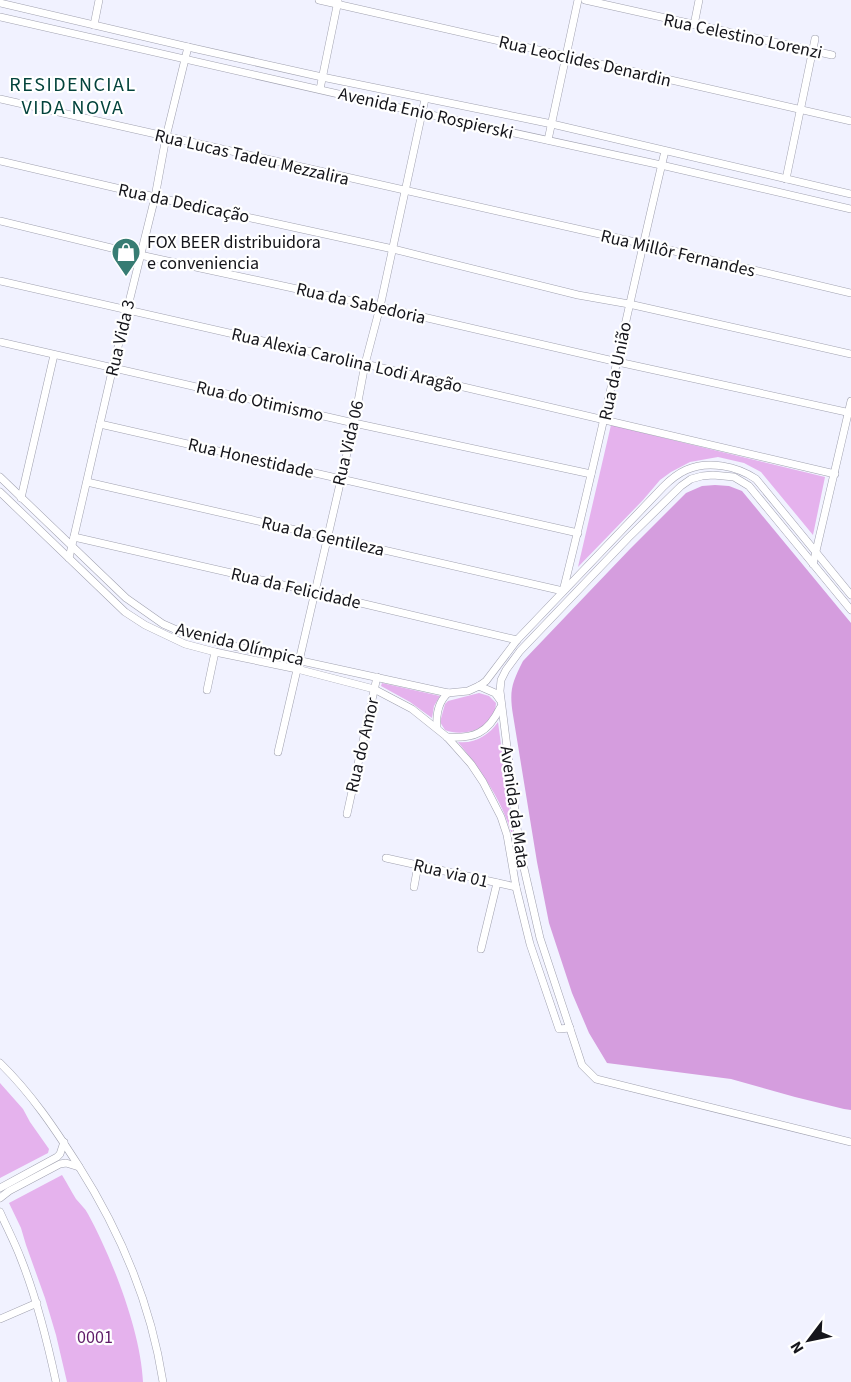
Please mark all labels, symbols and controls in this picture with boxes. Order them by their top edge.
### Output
street label: Rua Celestino Lorenzi [661,7,825,66]
street label: Rua Leoclides Denardin [496,29,674,94]
district label: RESIDENCIAL VIDA NOVA [9,71,137,122]
street label: Avenida Enio Rospierski [336,81,516,146]
street label: Rua Lucas Tadeu Mezzalira [152,123,352,192]
street label: Rua da Dedicação [116,177,252,230]
street label: Rua Millôr Fernandes [598,224,758,283]
place label: FOX BEER distribuidora e conveniencia [147,230,321,276]
shop icon: FOX BEER distribuidora e conveniencia [110,236,142,278]
street label: Rua da Sabedoria [294,276,428,331]
street label: Rua Vida 3 [100,297,141,379]
street label: Rua da União [593,320,638,423]
street label: Rua Alexia Carolina Lodi Aragão [229,322,465,399]
street label: Rua do Otimismo [194,375,326,428]
street label: Rua Vida 06 [327,398,370,488]
street label: Rua Honestidade [185,432,316,485]
street label: Rua da Gentileza [259,510,387,563]
street label: Rua da Felicidade [228,561,363,616]
street label: Avenida Olímpica [173,616,307,672]
street label: Rua do Amor [339,694,386,795]
street label: Avenida da Mata [494,744,535,870]
street label: Rua via 01 [411,853,491,894]
north arrow [779,1310,839,1370]
park label: 0001 [77,1325,113,1350]
text: N [785,1337,809,1358]

